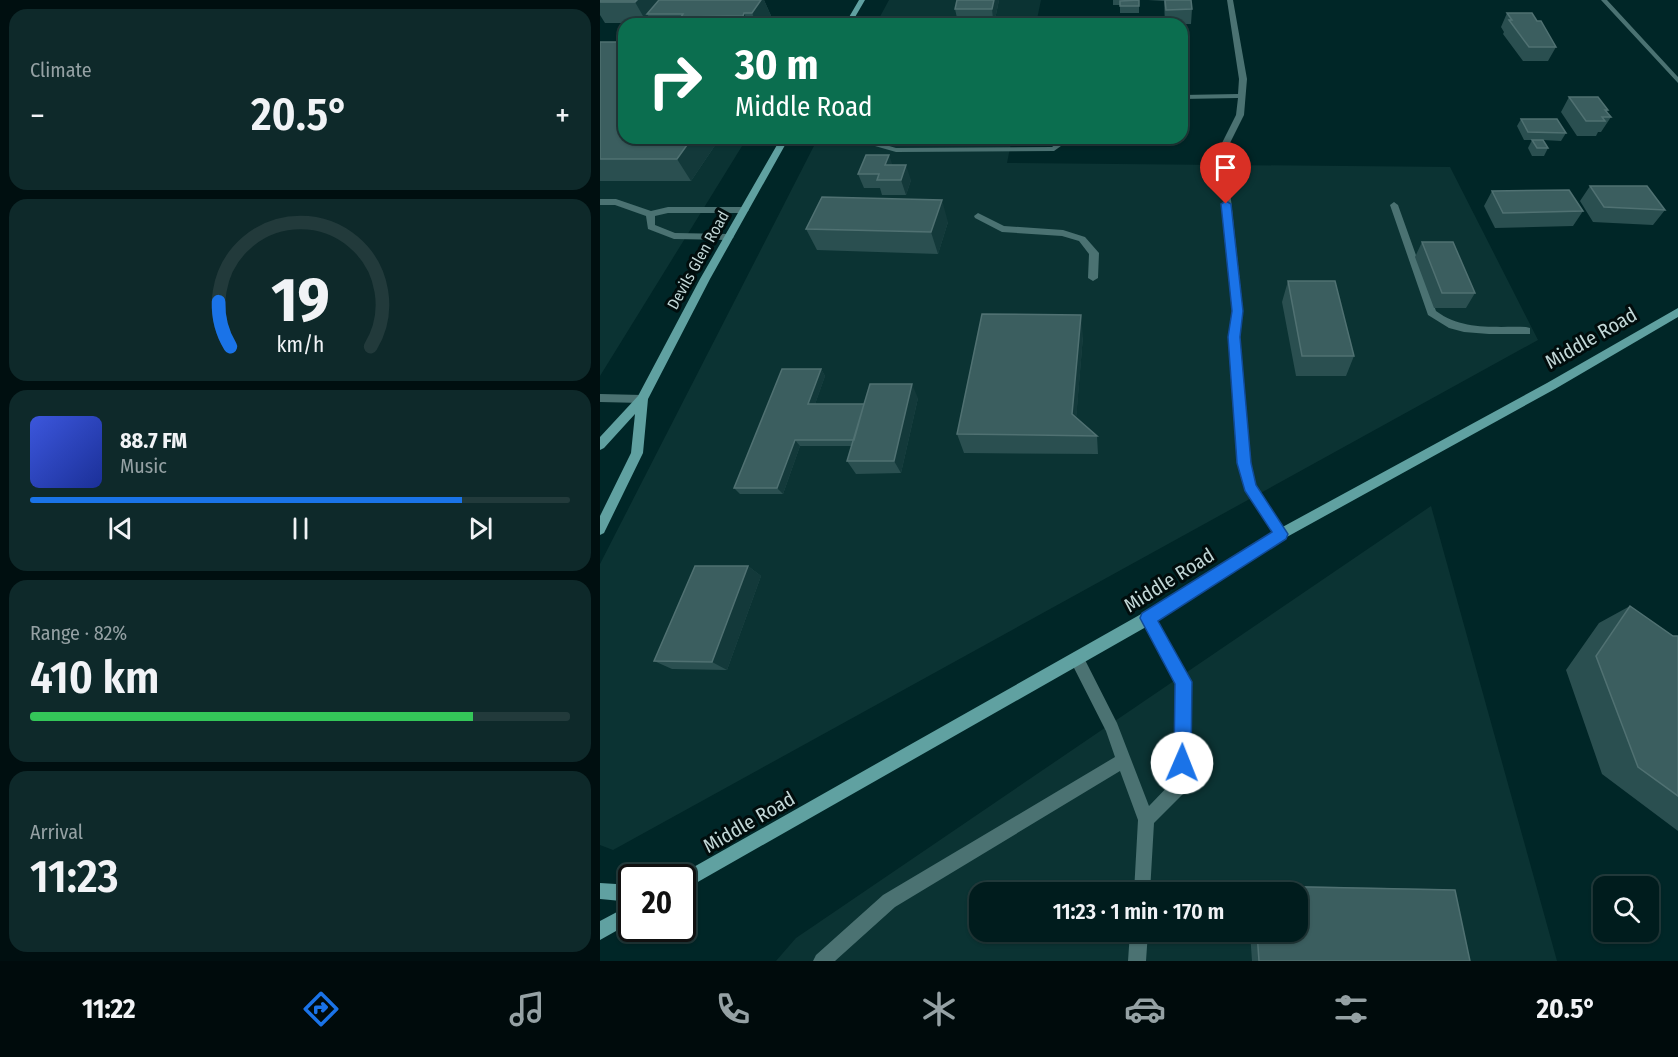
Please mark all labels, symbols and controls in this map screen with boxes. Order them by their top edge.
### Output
text: 30 m [735,40,819,90]
icon: right [636,42,714,120]
text: Climate [30,58,92,82]
text: 20.5° [251,88,349,142]
text: Middle Road [735,91,873,123]
text: − [30,96,45,136]
text: + [555,96,570,136]
pin [1200,142,1251,204]
icon: arrive [1209,151,1242,184]
street label: Devils Glen Road [663,207,733,313]
text: 19 [271,263,329,338]
street label: Middle Road [1541,302,1641,374]
text: km/h [276,333,324,359]
text: 88.7 FM [120,427,187,454]
text: Music [120,454,167,478]
icon: previous [104,512,137,545]
icon: pause [284,512,317,545]
icon: next [464,512,497,545]
street label: Middle Road [1119,543,1219,617]
text: Range · 82% [30,621,127,645]
text: 410 km [30,651,159,705]
position arrow [1150,731,1214,795]
street label: Middle Road [699,786,799,858]
text: Arrival [30,820,83,844]
text: 11:23 [30,850,119,904]
speed limit sign: 20 [618,864,696,942]
map controls [1593,876,1659,942]
button: search [1593,876,1659,942]
text: 11:23 · 1 min · 170 m [1053,898,1224,925]
icon: directions [300,988,342,1030]
icon: music [506,988,548,1030]
icon: phone [712,988,754,1030]
icon: climate [918,988,960,1030]
icon: car [1124,988,1166,1030]
icon: filters [1330,988,1372,1030]
text: 11:22 [82,993,136,1025]
text: 20.5° [1537,993,1596,1025]

